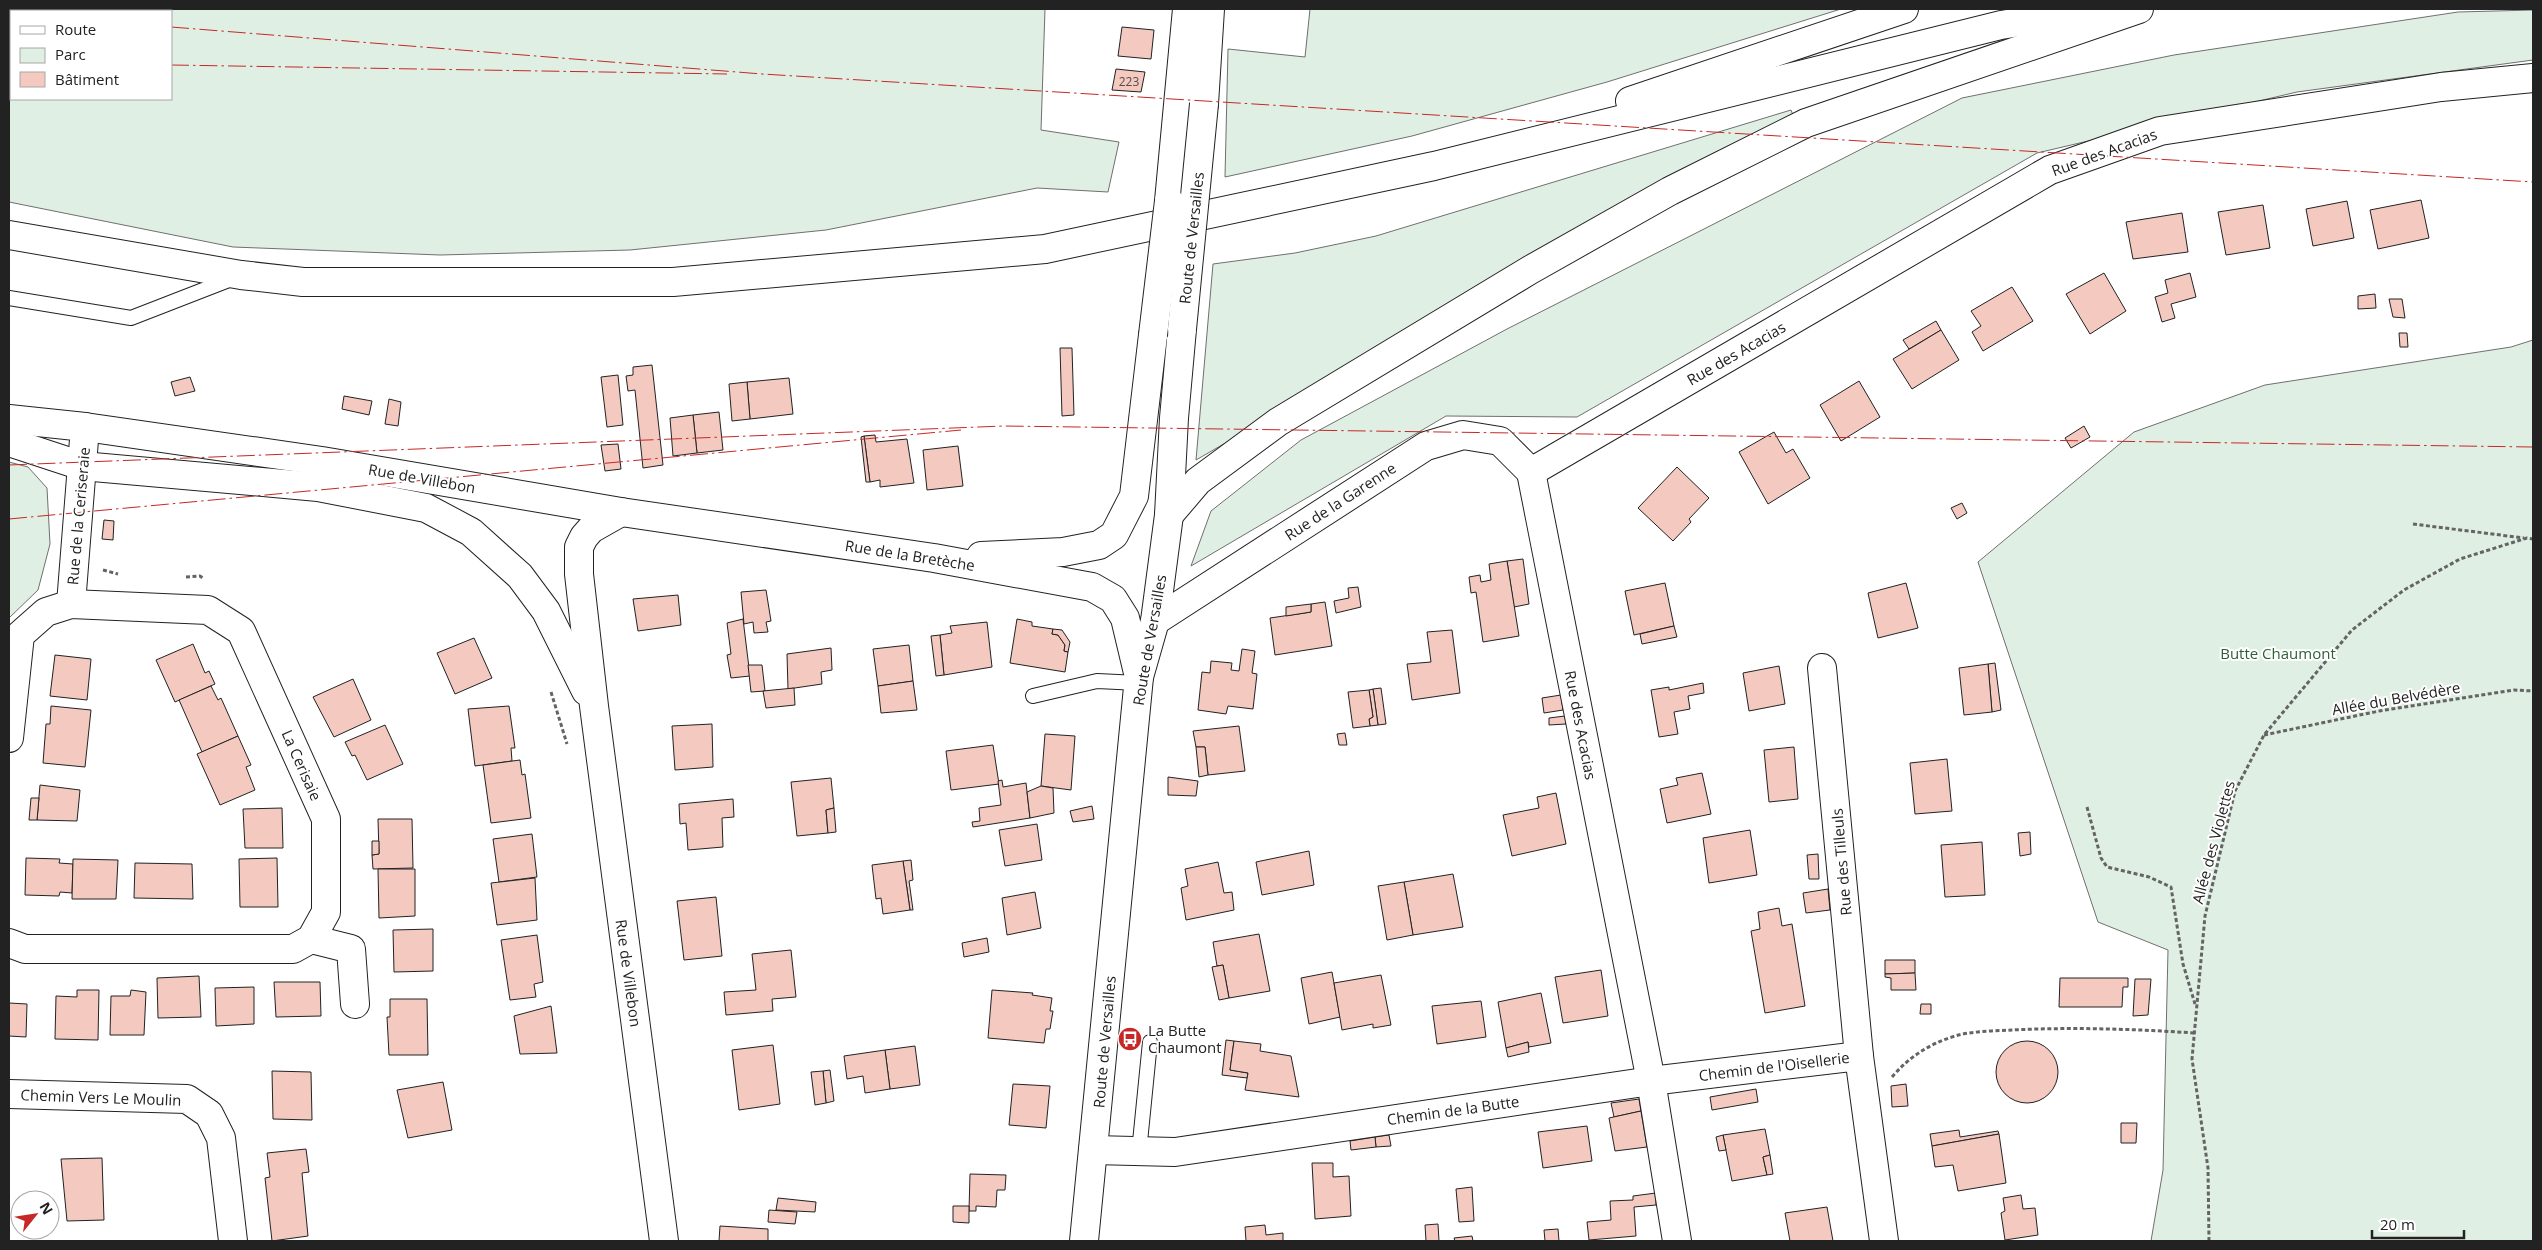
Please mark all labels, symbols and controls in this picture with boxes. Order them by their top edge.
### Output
legend [10,10,172,100]
text: Route [55,19,96,39]
text: Parc [55,44,86,64]
text: Bâtiment [55,69,119,89]
house number: 223 [1119,73,1139,90]
street label: Rue des Acacias [2048,124,2160,180]
street label: Route de Versailles [1174,171,1208,305]
street label: Rue des Acacias [1683,317,1789,389]
street label: Rue de la Ceriseraie [62,446,94,586]
street label: Rue de la Garenne [1280,458,1400,544]
street label: Rue de Villebon [367,459,477,497]
street label: Rue de la Bretèche [844,535,976,575]
street label: Route de Versailles [1128,573,1170,707]
park label: Butte Chaumont [2220,643,2336,663]
street label: Rue des Acacias [1561,669,1601,781]
street label: Allée du Belvédère [2330,677,2462,719]
street label: La Cerisaie [278,726,326,804]
street label: Allée des Violettes [2187,778,2239,906]
street label: Rue des Tilleuls [1826,808,1856,916]
street label: Rue de Villebon [612,918,646,1028]
street label: Route de Versailles [1088,975,1120,1109]
place label: La Butte Chaumont [1148,1020,1222,1057]
bus stop icon: La Butte Chaumont [1117,1026,1143,1052]
street label: Chemin de l'Oisellerie [1697,1047,1851,1085]
street label: Chemin Vers Le Moulin [20,1084,182,1110]
street label: Chemin de la Butte [1386,1091,1520,1129]
north arrow [10,1190,60,1240]
text: N [36,1199,58,1218]
scale bar [2372,1208,2464,1240]
text: 20 m [2380,1214,2415,1234]

